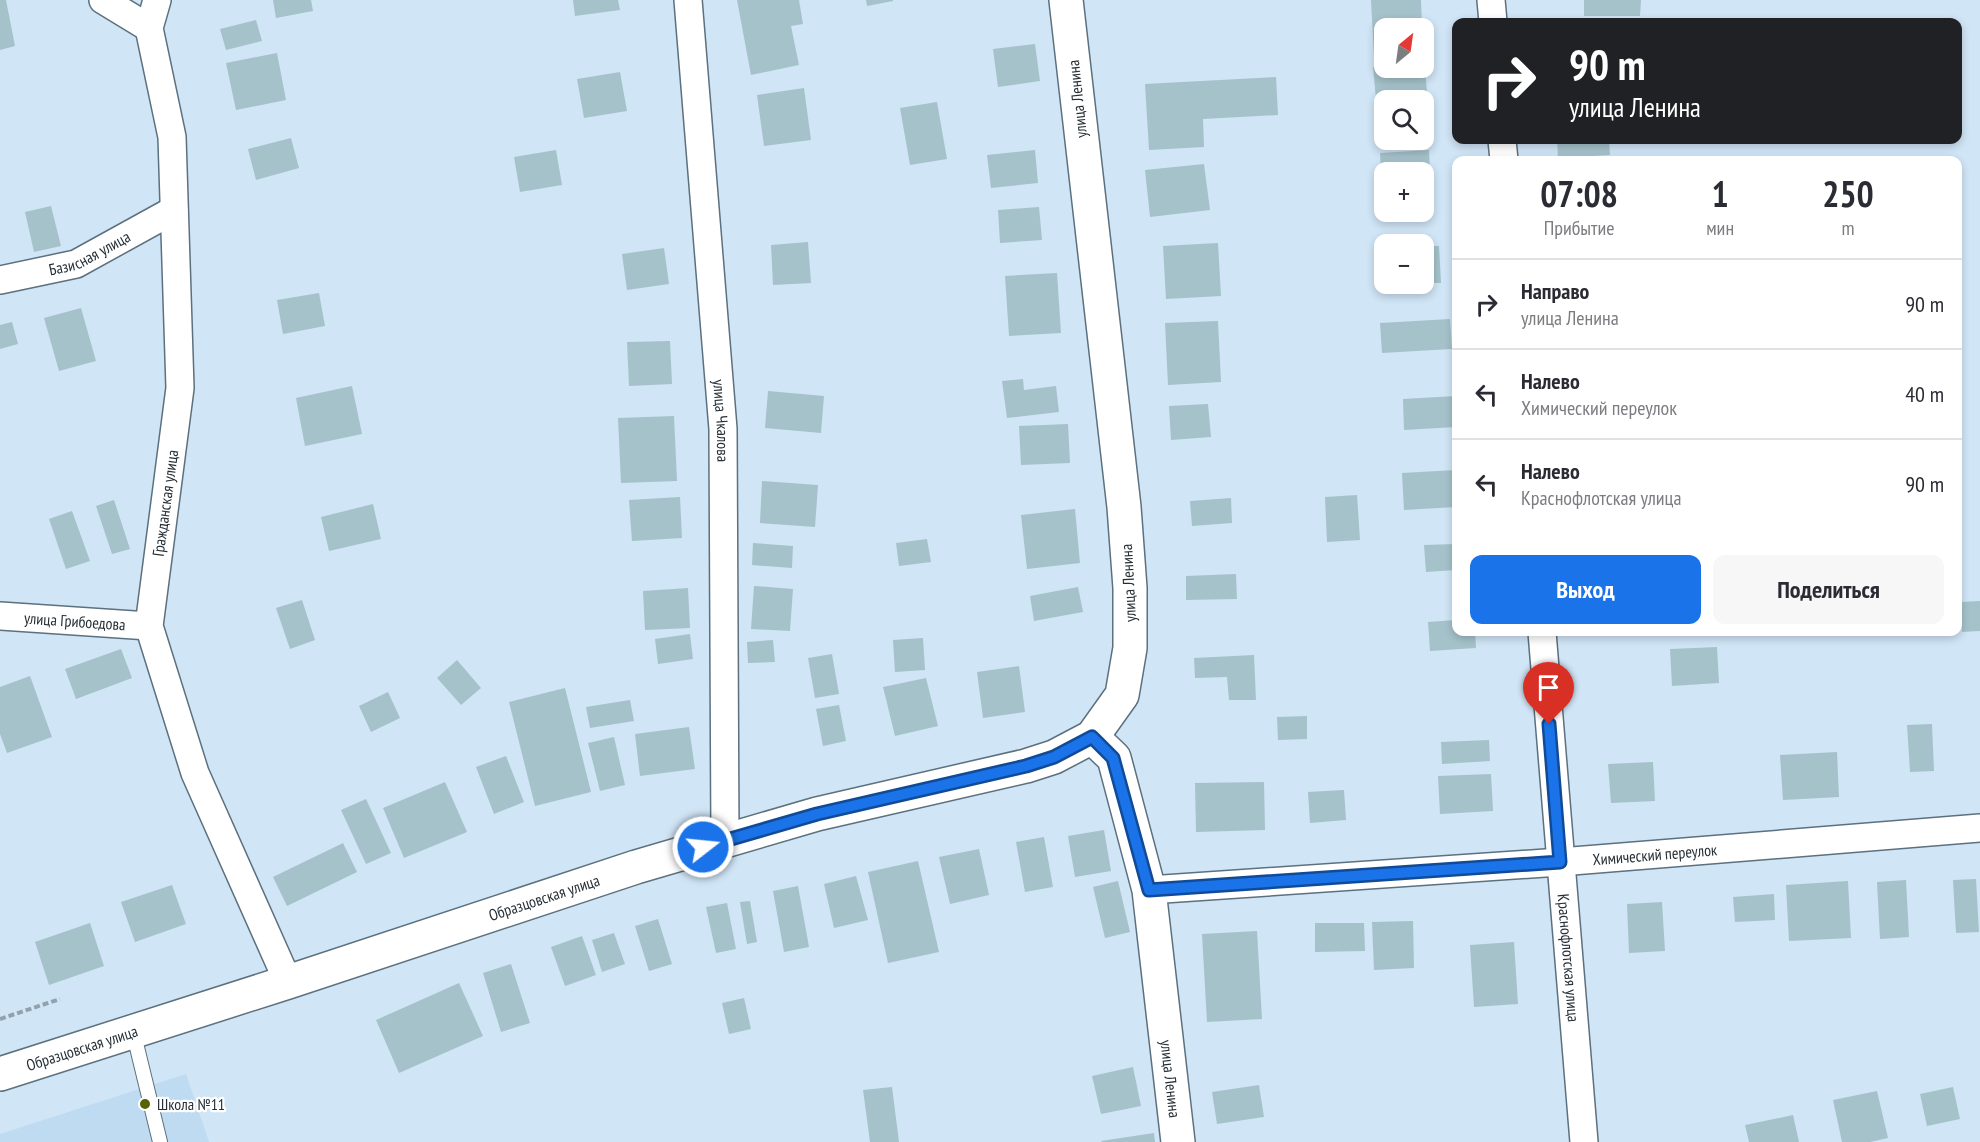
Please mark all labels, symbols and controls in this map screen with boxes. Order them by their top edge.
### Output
north arrow [1374,18,1434,78]
map controls [1374,18,1434,294]
text: 90 m [1569,37,1646,92]
icon: right [1470,42,1548,120]
street label: улица Ленина [1063,59,1091,139]
button: search [1374,90,1434,150]
text: улица Ленина [1569,90,1701,124]
button: + [1374,162,1434,222]
text: 07:08 [1540,170,1618,217]
text: 1 [1712,170,1729,217]
text: 250 [1822,170,1874,217]
text: Прибытие [1544,215,1615,241]
text: мин [1706,215,1734,241]
text: m [1842,215,1855,241]
street label: Базисная улица [47,226,133,279]
button: − [1374,234,1434,294]
text: Направо [1521,277,1589,305]
icon: right [1470,288,1503,321]
text: 90 m [1905,290,1944,318]
text: улица Ленина [1521,305,1619,331]
text: Налево [1521,367,1580,395]
street label: улица Чкалова [709,378,733,462]
icon: left [1470,378,1503,411]
text: 40 m [1905,380,1944,408]
text: Химический переулок [1521,395,1677,421]
street label: Гражданская улица [148,448,182,558]
text: Налево [1521,457,1580,485]
icon: left [1470,468,1503,501]
text: 90 m [1905,470,1944,498]
text: Краснофлотская улица [1521,485,1681,511]
street label: улица Ленина [1116,543,1140,623]
button: Выход [1470,555,1701,624]
button: Поделиться [1713,555,1944,624]
street label: улица Грибоедова [24,608,126,634]
pin [1523,662,1574,724]
icon: arrive [1532,671,1565,704]
position arrow [671,815,735,879]
street label: Химический переулок [1592,839,1719,869]
street label: Образцовская улица [486,870,602,925]
street label: Краснофлотская улица [1554,893,1584,1023]
street label: Образцовская улица [24,1021,140,1075]
street label: улица Ленина [1156,1039,1185,1119]
place label: Школа №11 [157,1094,225,1114]
marker: Школа №11 [138,1097,152,1111]

